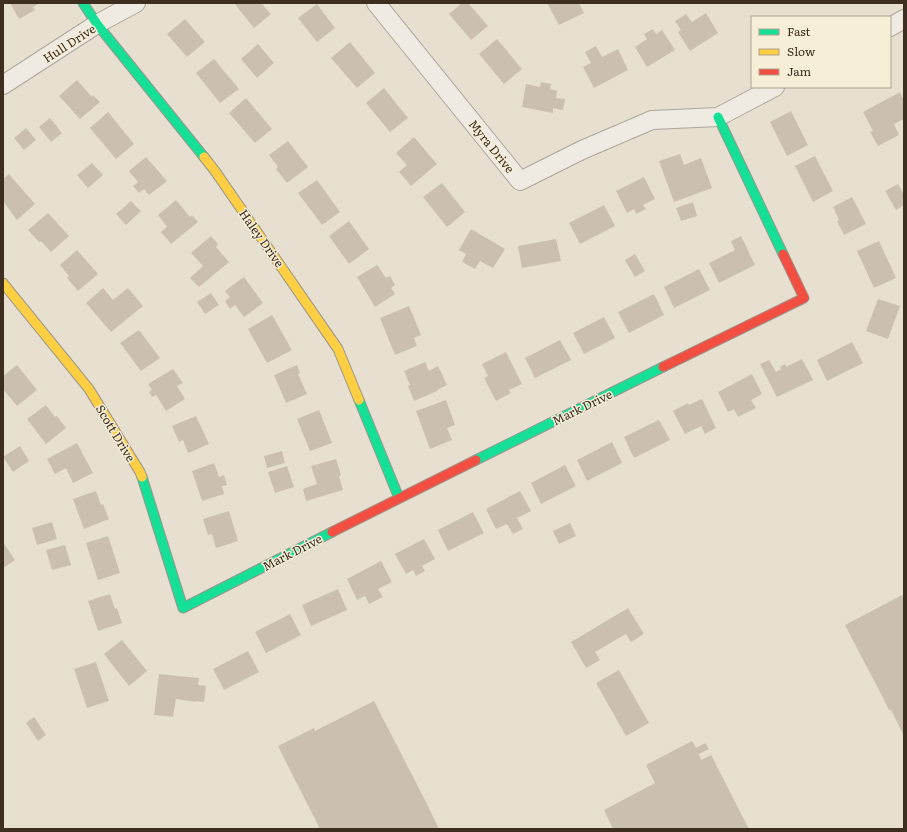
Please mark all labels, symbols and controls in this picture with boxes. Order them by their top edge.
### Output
legend [751,16,891,88]
street label: Hull Drive [39,19,99,67]
text: Fast [787,22,811,40]
text: Slow [787,42,816,60]
text: Jam [787,62,812,80]
street label: Myra Drive [465,115,519,177]
street label: Haley Drive [235,205,289,271]
street label: Mark Drive [549,385,615,429]
street label: Scott Drive [92,401,140,465]
street label: Mark Drive [259,529,325,575]

